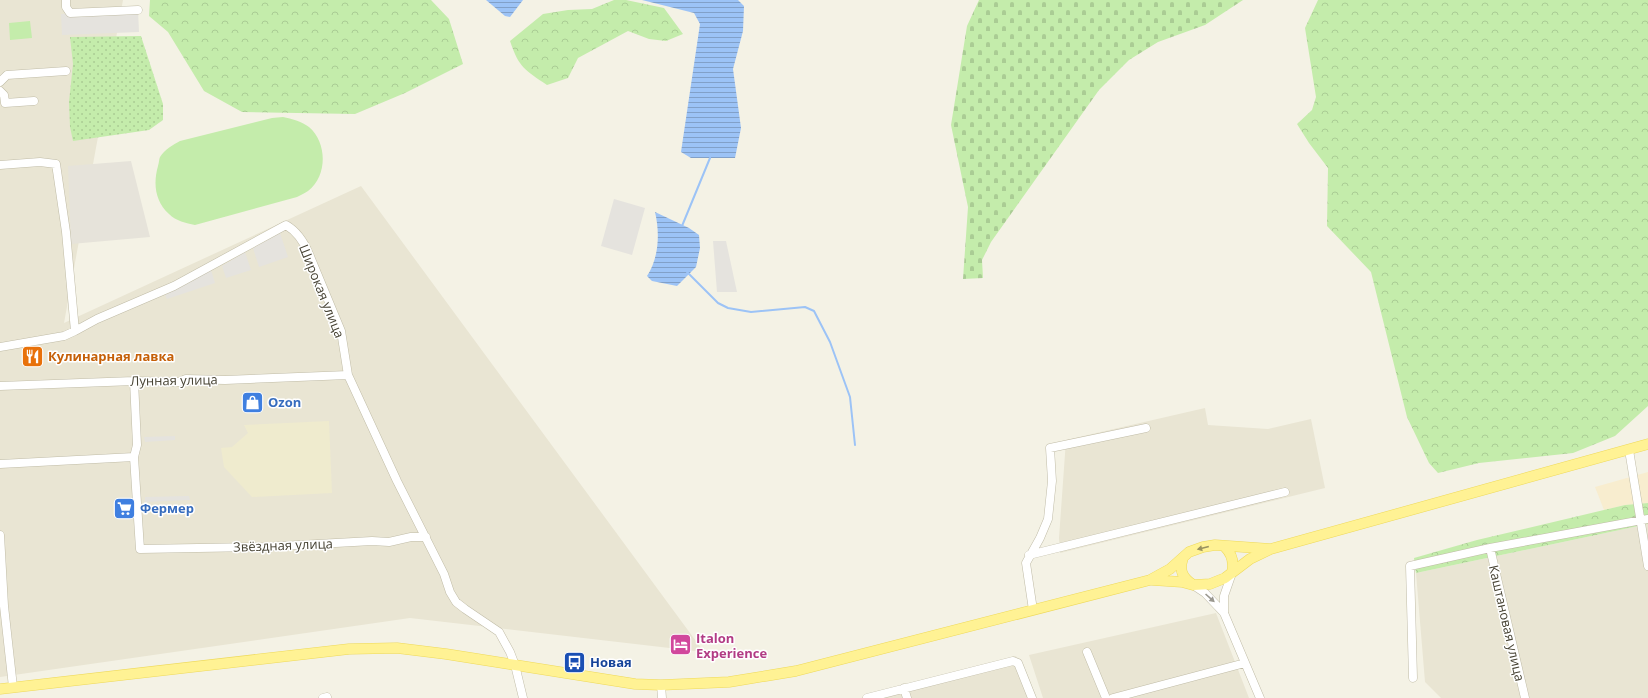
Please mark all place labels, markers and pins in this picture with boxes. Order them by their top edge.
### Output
restaurant icon: Кулинарная лавка [20,343,46,369]
place label: Кулинарная лавка [48,347,174,365]
shop icon: Ozon [240,389,266,415]
place label: Ozon [268,393,301,411]
supermarket icon: Фермер [111,495,137,521]
place label: Фермер [140,499,194,517]
place label: Italon Experience [696,629,767,662]
hotel icon: Italon Experience [667,632,693,658]
bus stop icon: Новая [561,649,587,675]
place label: Новая [590,653,632,671]

